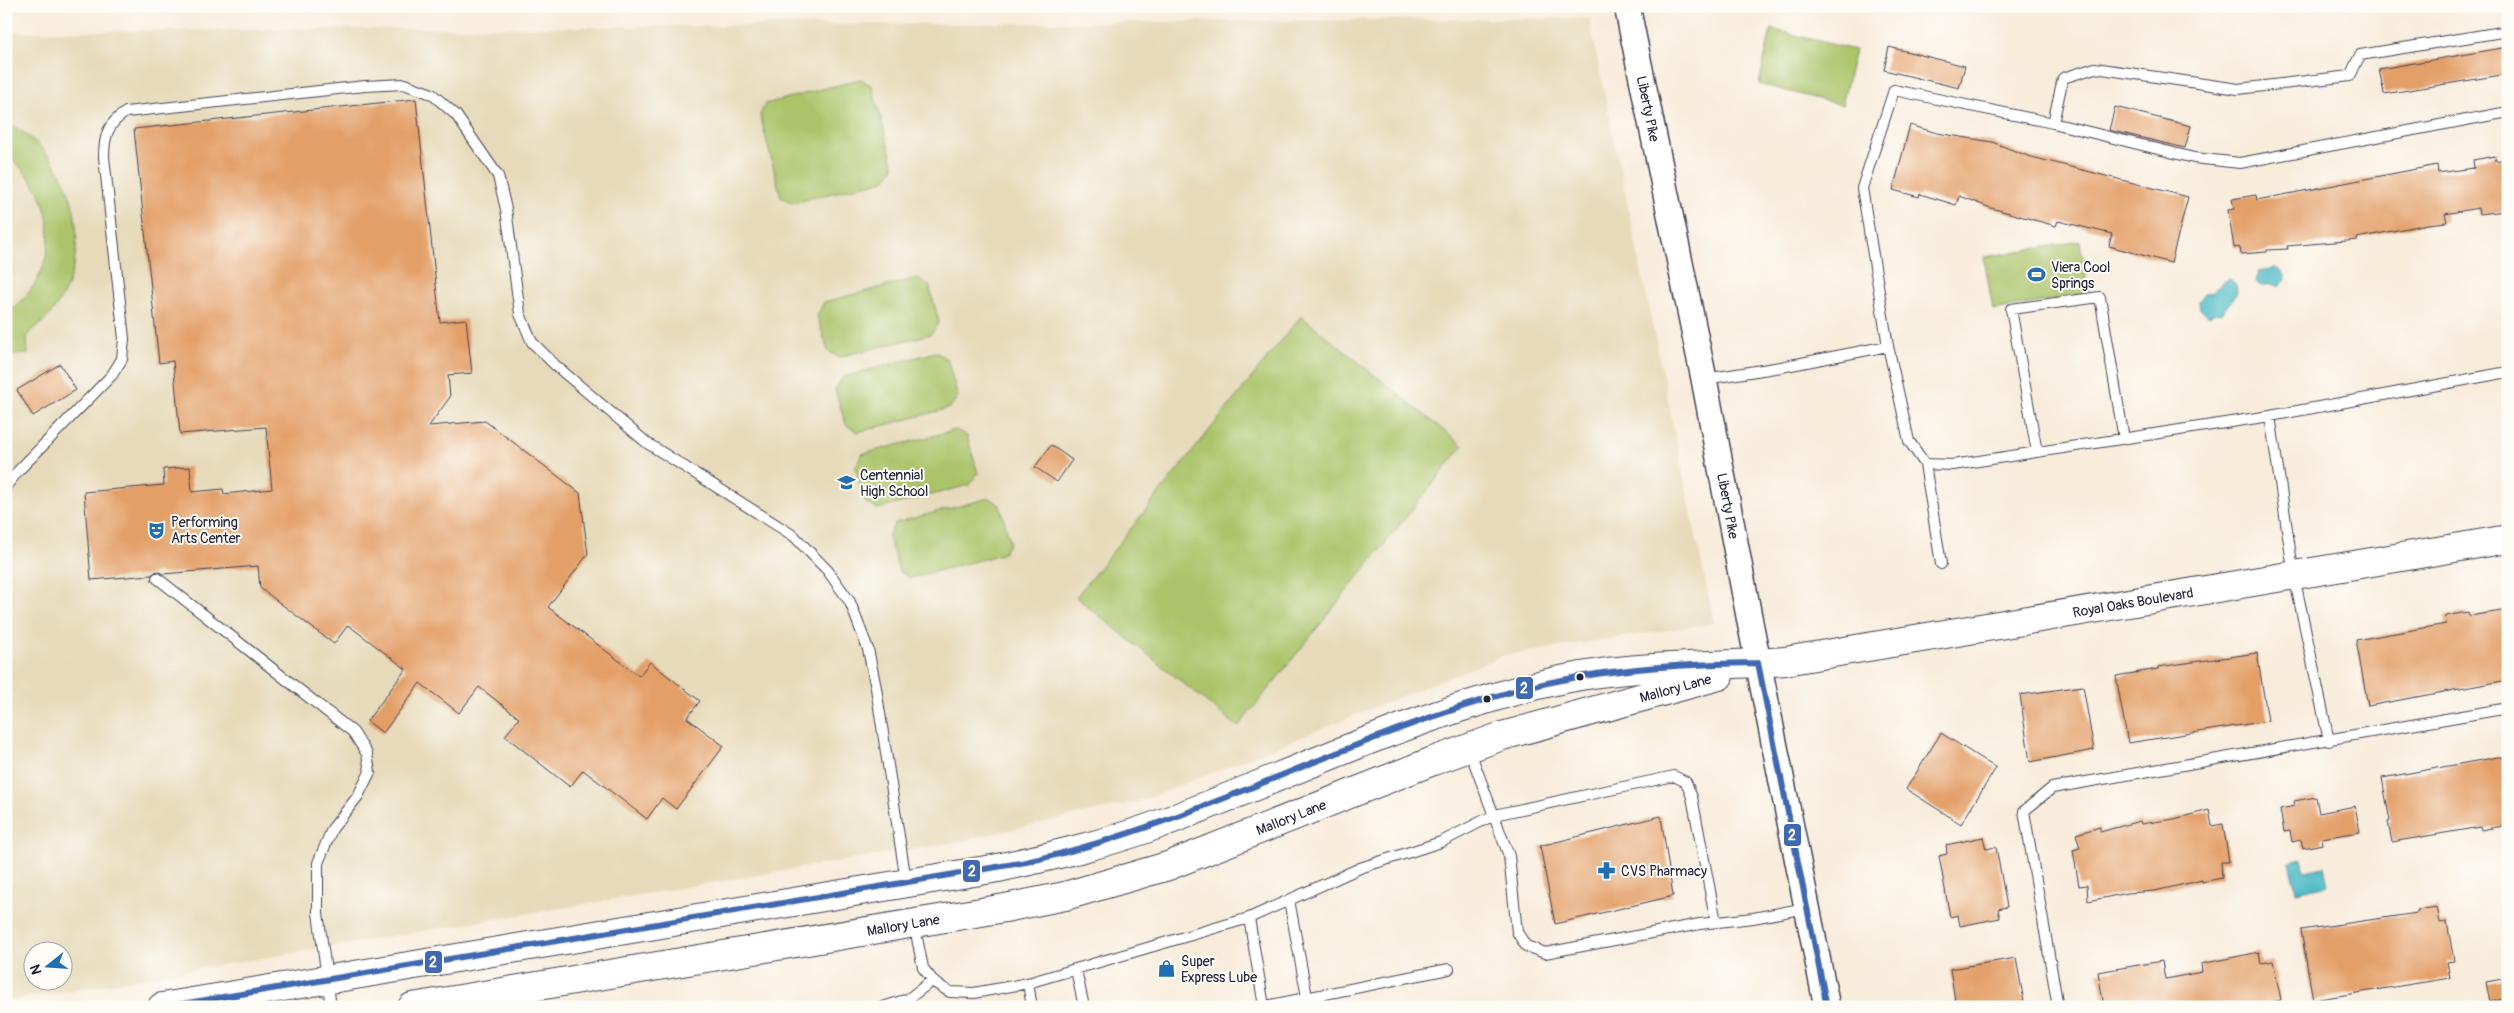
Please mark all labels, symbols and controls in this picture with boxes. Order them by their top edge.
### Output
street label: Liberty Pike [1633,74,1663,143]
place label: Viera Cool Springs [2051,259,2110,292]
sports icon: Viera Cool Springs [2027,265,2047,285]
place label: Centennial High School [860,467,928,500]
street label: Liberty Pike [1713,472,1742,540]
school or university icon: Centennial High School [836,473,856,493]
place label: Performing Arts Center [171,514,241,547]
theatre icon: Performing Arts Center [147,520,167,540]
street label: Royal Oaks Boulevard [2071,584,2195,621]
street label: Mallory Lane [1638,671,1713,707]
unlabelled marker [1575,672,1585,682]
line badge: 2 [1515,676,1534,700]
text: 2 [1520,680,1528,697]
unlabelled marker [1482,694,1492,704]
street label: Mallory Lane [1254,796,1329,839]
line badge: 2 [1783,823,1802,847]
text: 2 [1788,827,1796,844]
line badge: 2 [962,859,981,883]
pharmacy icon: CVS Pharmacy [1597,861,1617,881]
text: 2 [968,863,976,880]
place label: CVS Pharmacy [1621,863,1707,880]
street label: Mallory Lane [866,911,941,940]
north arrow [22,940,72,990]
line badge: 2 [424,950,443,974]
place label: Super Express Lube [1181,953,1257,986]
text: 2 [429,954,437,971]
shop icon: Super Express Lube [1157,959,1177,979]
text: N [27,963,46,977]

